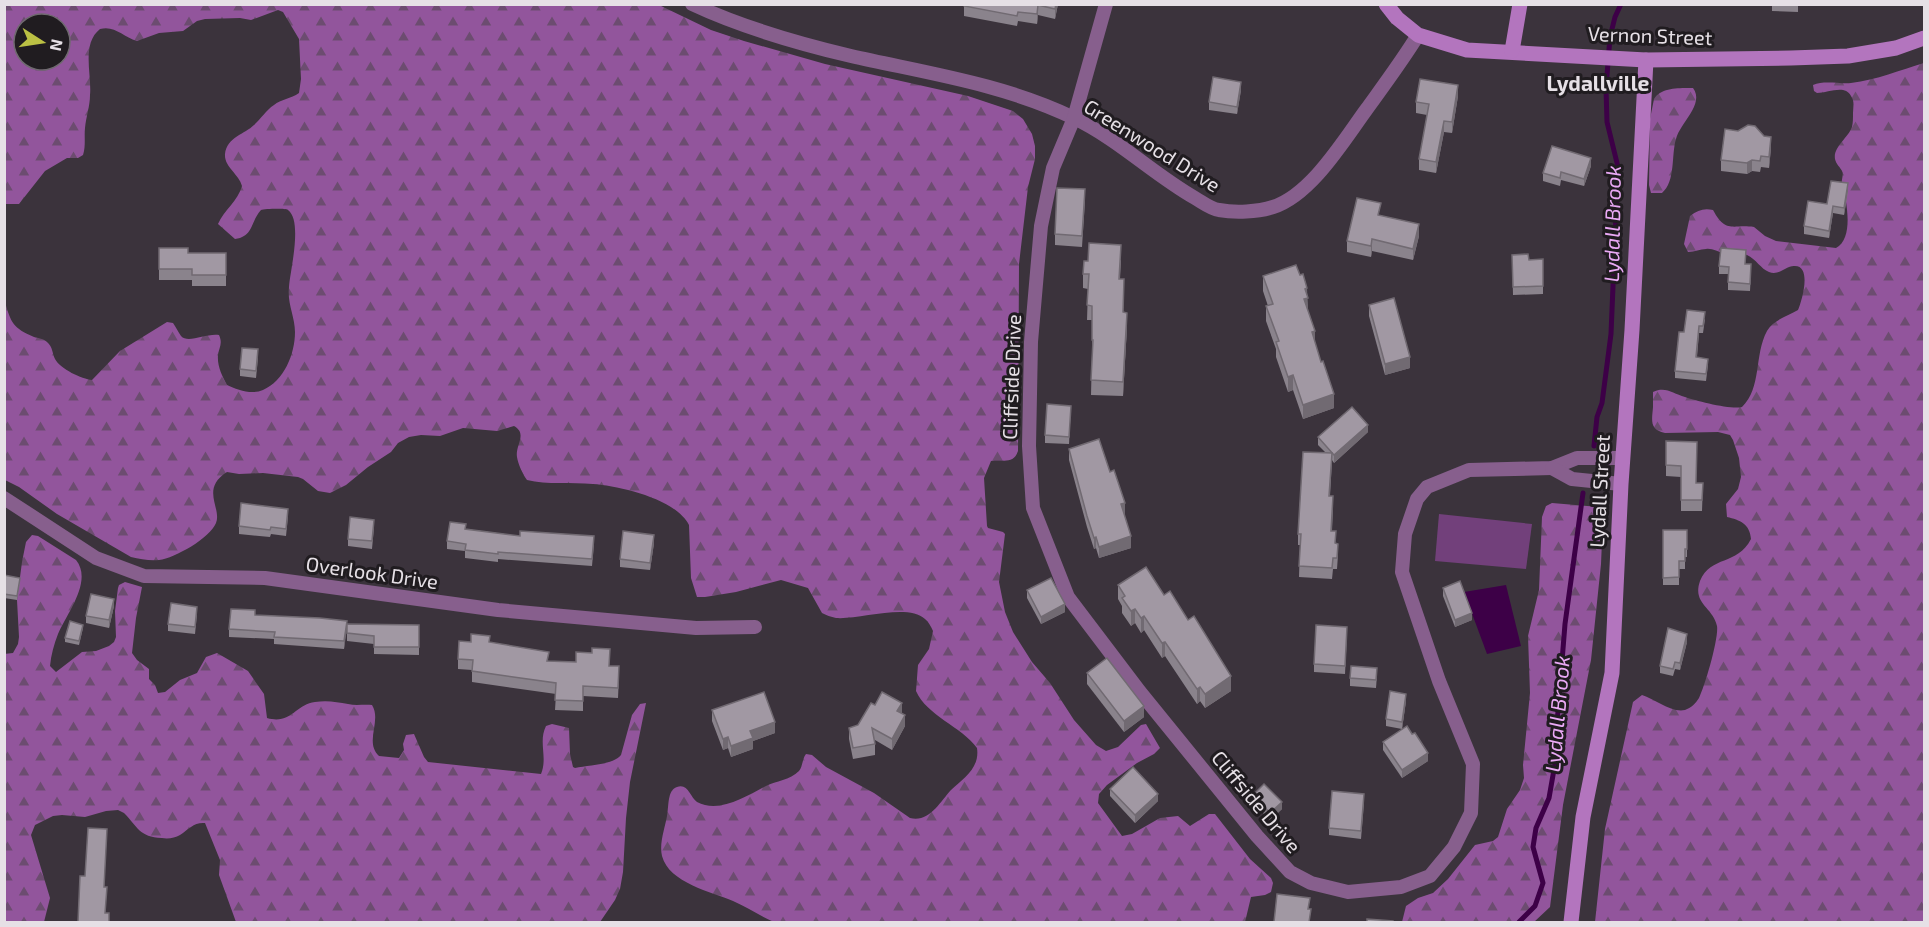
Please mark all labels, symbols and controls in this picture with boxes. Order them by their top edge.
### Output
north arrow [12,12,72,72]
street label: Vernon Street [1587,21,1713,49]
text: N [47,38,68,53]
district label: Lydallville [1547,70,1650,96]
street label: Greenwood Drive [1080,94,1225,197]
water label: Lydall Brook [1598,165,1626,283]
street label: Cliffside Drive [997,314,1025,440]
street label: Lydall Street [1584,433,1614,548]
street label: Overlook Drive [305,551,440,593]
water label: Lydall Brook [1539,654,1575,773]
street label: Cliffside Drive [1207,745,1306,857]

